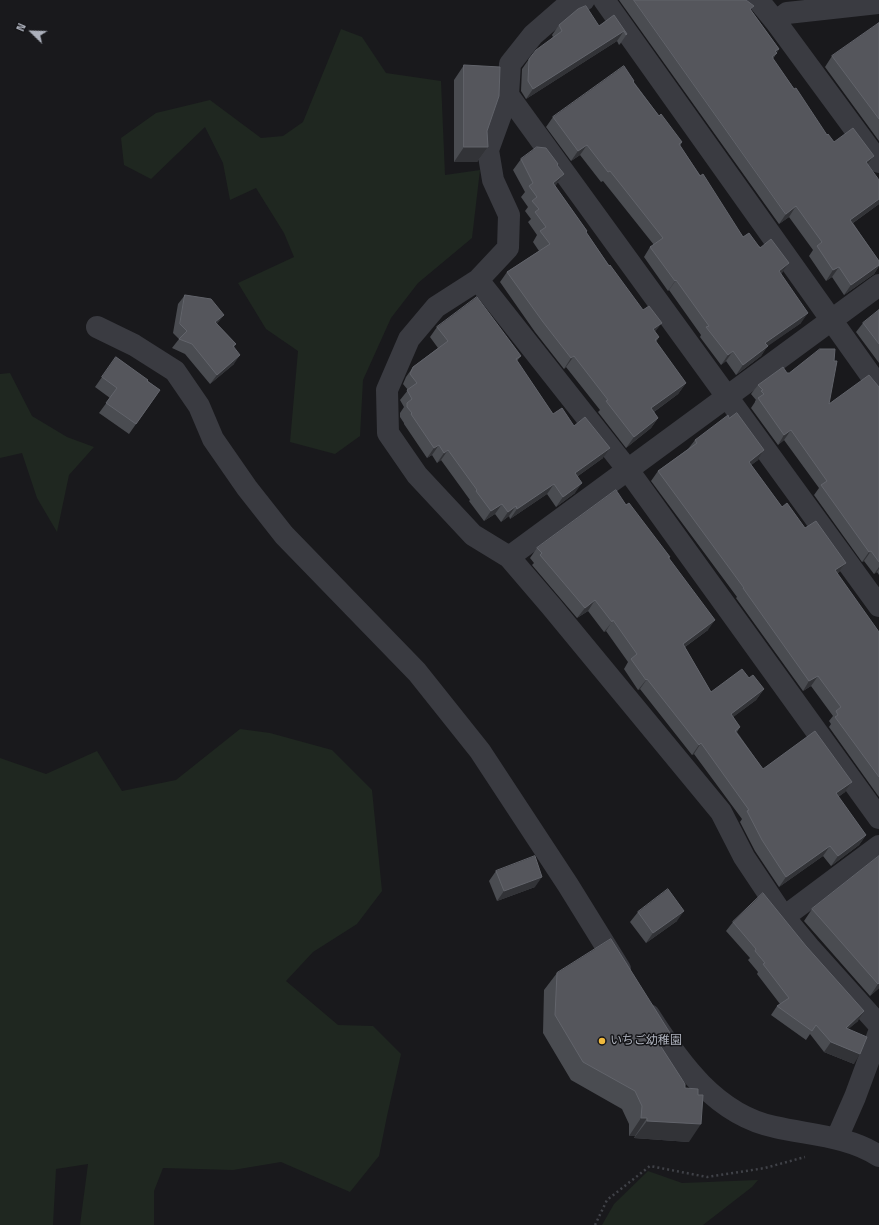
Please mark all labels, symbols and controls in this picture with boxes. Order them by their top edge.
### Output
north arrow [12,12,52,52]
text: N [12,21,30,34]
place label: いちご幼稚園 [610,1034,682,1048]
marker: いちご幼稚園 [597,1036,607,1046]

